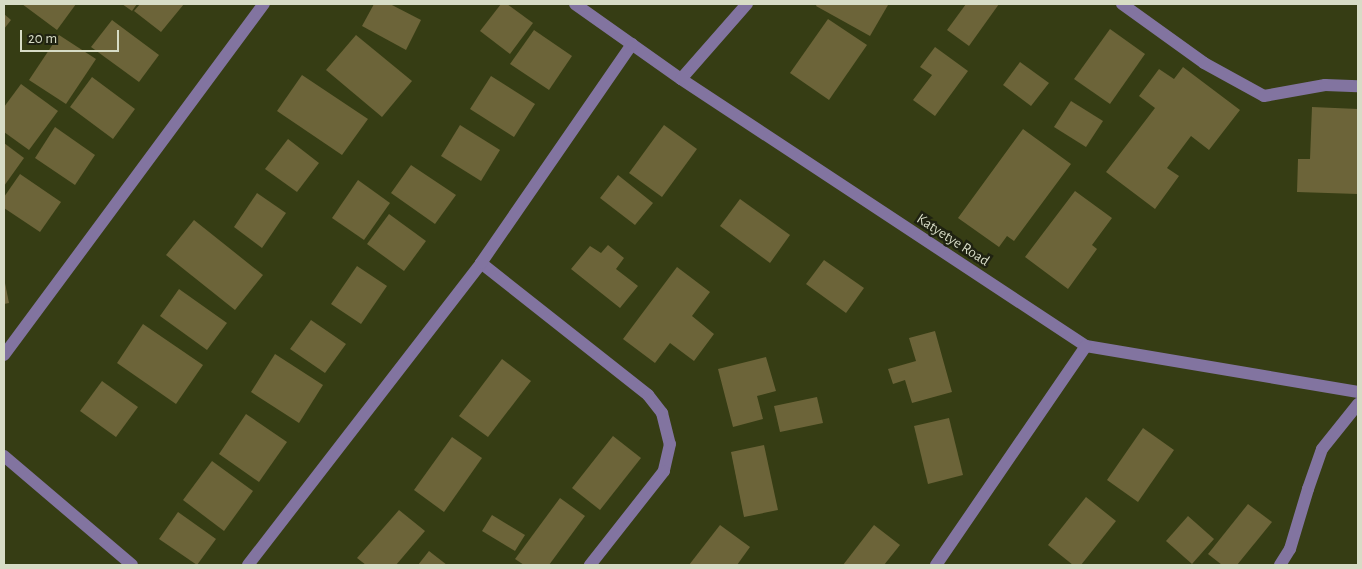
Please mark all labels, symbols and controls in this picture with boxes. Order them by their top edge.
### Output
scale bar [22,20,121,52]
text: 20 m [28,31,57,46]
street label: Katyetye Road [913,210,993,270]

